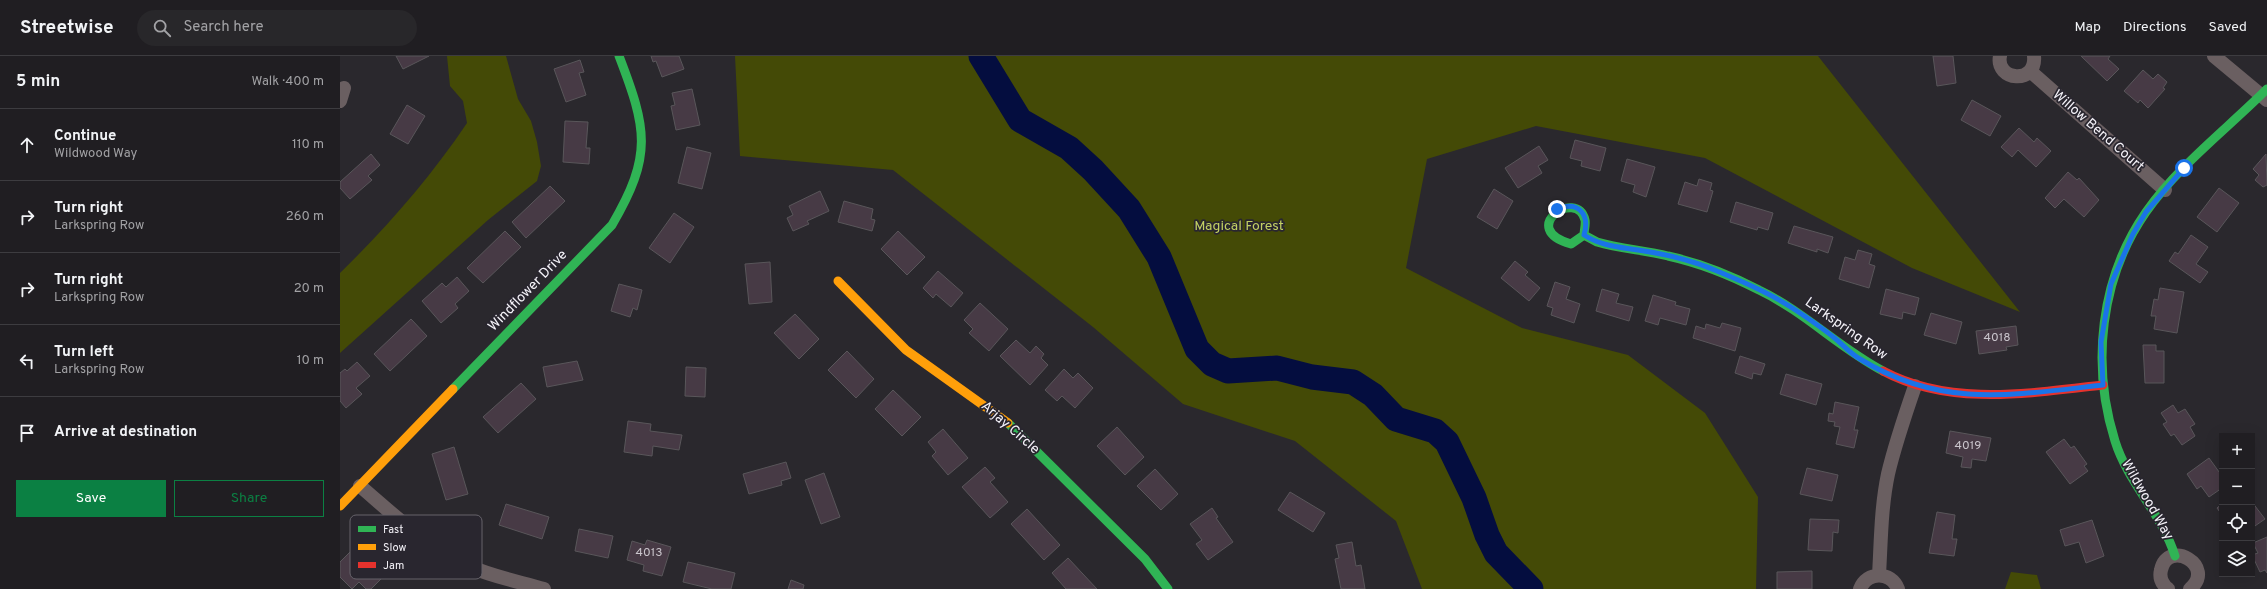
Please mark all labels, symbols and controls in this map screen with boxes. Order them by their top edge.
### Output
search box [137,10,417,46]
text: Streetwise [20,16,113,40]
icon: search [151,17,173,39]
text: Search here [183,18,264,37]
text: Map [2075,19,2101,36]
text: Directions [2123,19,2187,36]
text: Saved [2209,19,2247,36]
text: 5 min [16,71,60,93]
text: Walk · 400 m [251,74,324,90]
street label: Willow Bend Court [2049,87,2147,175]
text: Continue [54,127,116,146]
icon: ahead [16,134,38,156]
text: 110 m [292,137,324,153]
text: Wildwood Way [54,146,137,162]
route start [2175,159,2193,177]
text: Turn right [54,199,123,218]
route end [1548,200,1566,218]
icon: right [16,206,38,228]
text: 260 m [286,209,324,225]
text: Larkspring Row [54,218,144,234]
park label: Magical Forest [1194,218,1284,235]
street label: Windflower Drive [485,247,571,335]
text: Turn right [54,271,123,290]
icon: right [16,278,38,300]
text: 20 m [294,281,324,297]
text: Larkspring Row [54,290,144,306]
street label: Larkspring Row [1801,294,1891,364]
house number: 4018 [1984,330,2010,346]
text: Turn left [54,343,114,362]
icon: left [16,350,38,372]
text: 10 m [297,353,324,369]
text: Larkspring Row [54,362,144,378]
street label: Arjay Circle [977,398,1043,458]
icon: arrive [16,422,38,444]
text: Arrive at destination [54,423,197,442]
map controls [2219,433,2255,577]
button: + [2219,433,2255,469]
house number: 4019 [1955,438,1981,454]
street label: Wildwood Way [2117,457,2177,543]
button: − [2219,469,2255,505]
button: Save [16,480,166,517]
button: Share [174,480,324,517]
button: locate [2219,505,2255,541]
legend [350,515,482,579]
text: Fast [383,523,403,537]
text: Slow [383,541,406,555]
button: layers [2219,541,2255,577]
house number: 4013 [636,545,662,561]
text: Jam [383,559,404,573]

